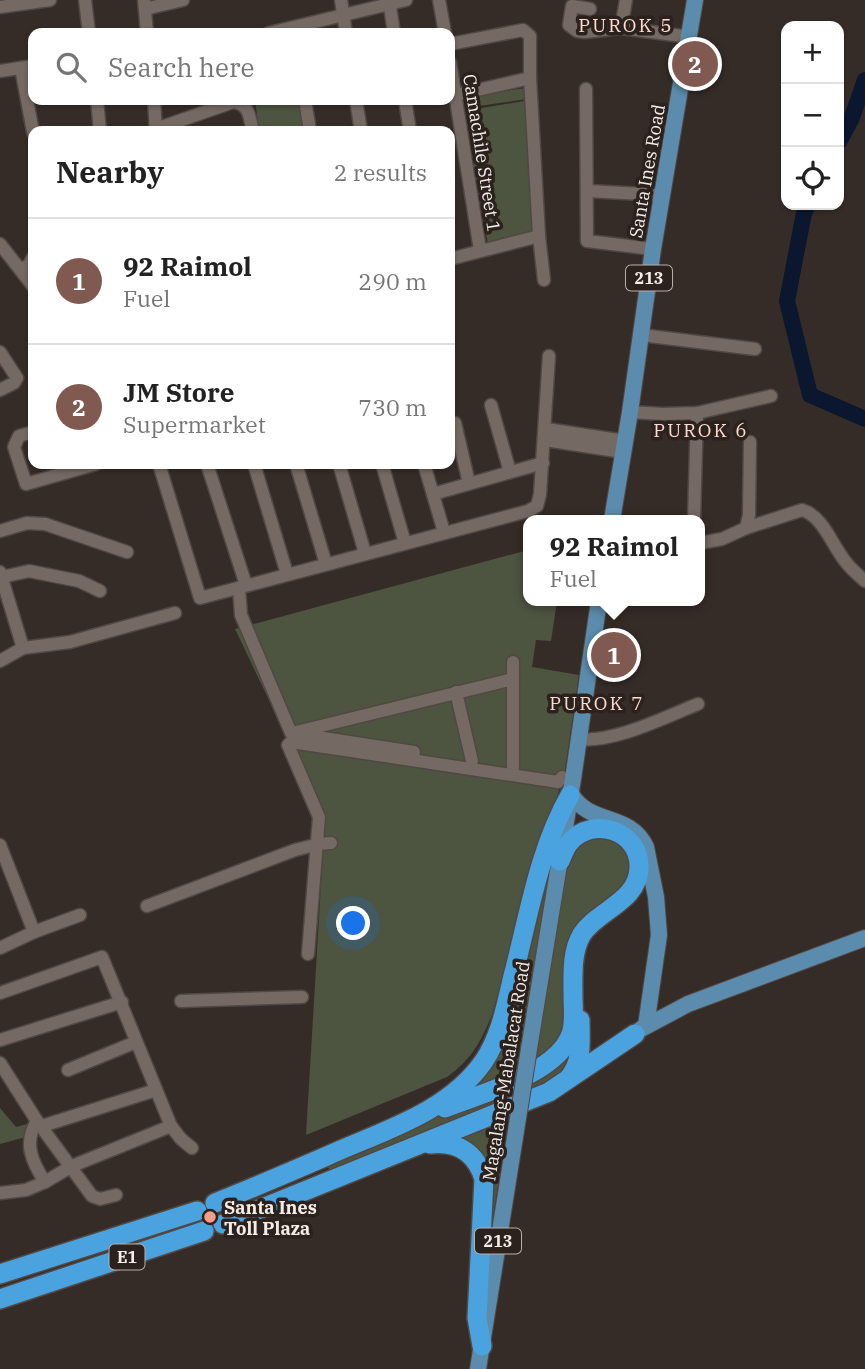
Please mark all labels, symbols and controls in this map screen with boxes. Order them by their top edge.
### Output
district label: PUROK 5 [578,13,674,37]
map controls [781,21,844,210]
button: + [781,21,844,84]
search box [28,28,455,105]
pin: 2 [672,38,718,90]
icon: search [52,48,90,86]
text: Search here [108,50,254,84]
street label: Camachile Street 1 [458,73,506,233]
button: − [781,84,844,147]
street label: Santa Ines Road [624,102,670,240]
button: locate [781,147,844,210]
text: Nearby [56,152,164,191]
text: 2 results [334,157,427,187]
text: 92 Raimol [123,249,252,283]
text: 1 [72,266,86,296]
text: 290 m [358,266,427,296]
road number: 213 [626,266,672,290]
text: Fuel [123,283,170,313]
text: JM Store [123,375,234,409]
text: 2 [72,392,86,422]
text: 730 m [358,392,427,422]
text: Supermarket [123,409,266,439]
district label: PUROK 6 [653,418,749,442]
popup [523,515,705,606]
text: 92 Raimol [550,529,678,563]
text: Fuel [550,563,597,593]
pin: 1 [591,629,637,681]
district label: PUROK 7 [549,691,645,715]
your location [336,906,370,940]
street label: Magalang-Mabalacat Road [477,959,535,1183]
place label: Santa Ines Toll Plaza [224,1196,317,1240]
marker: Santa Ines Toll Plaza [202,1209,218,1225]
road number: 213 [475,1228,521,1254]
road number: E1 [110,1245,144,1270]

